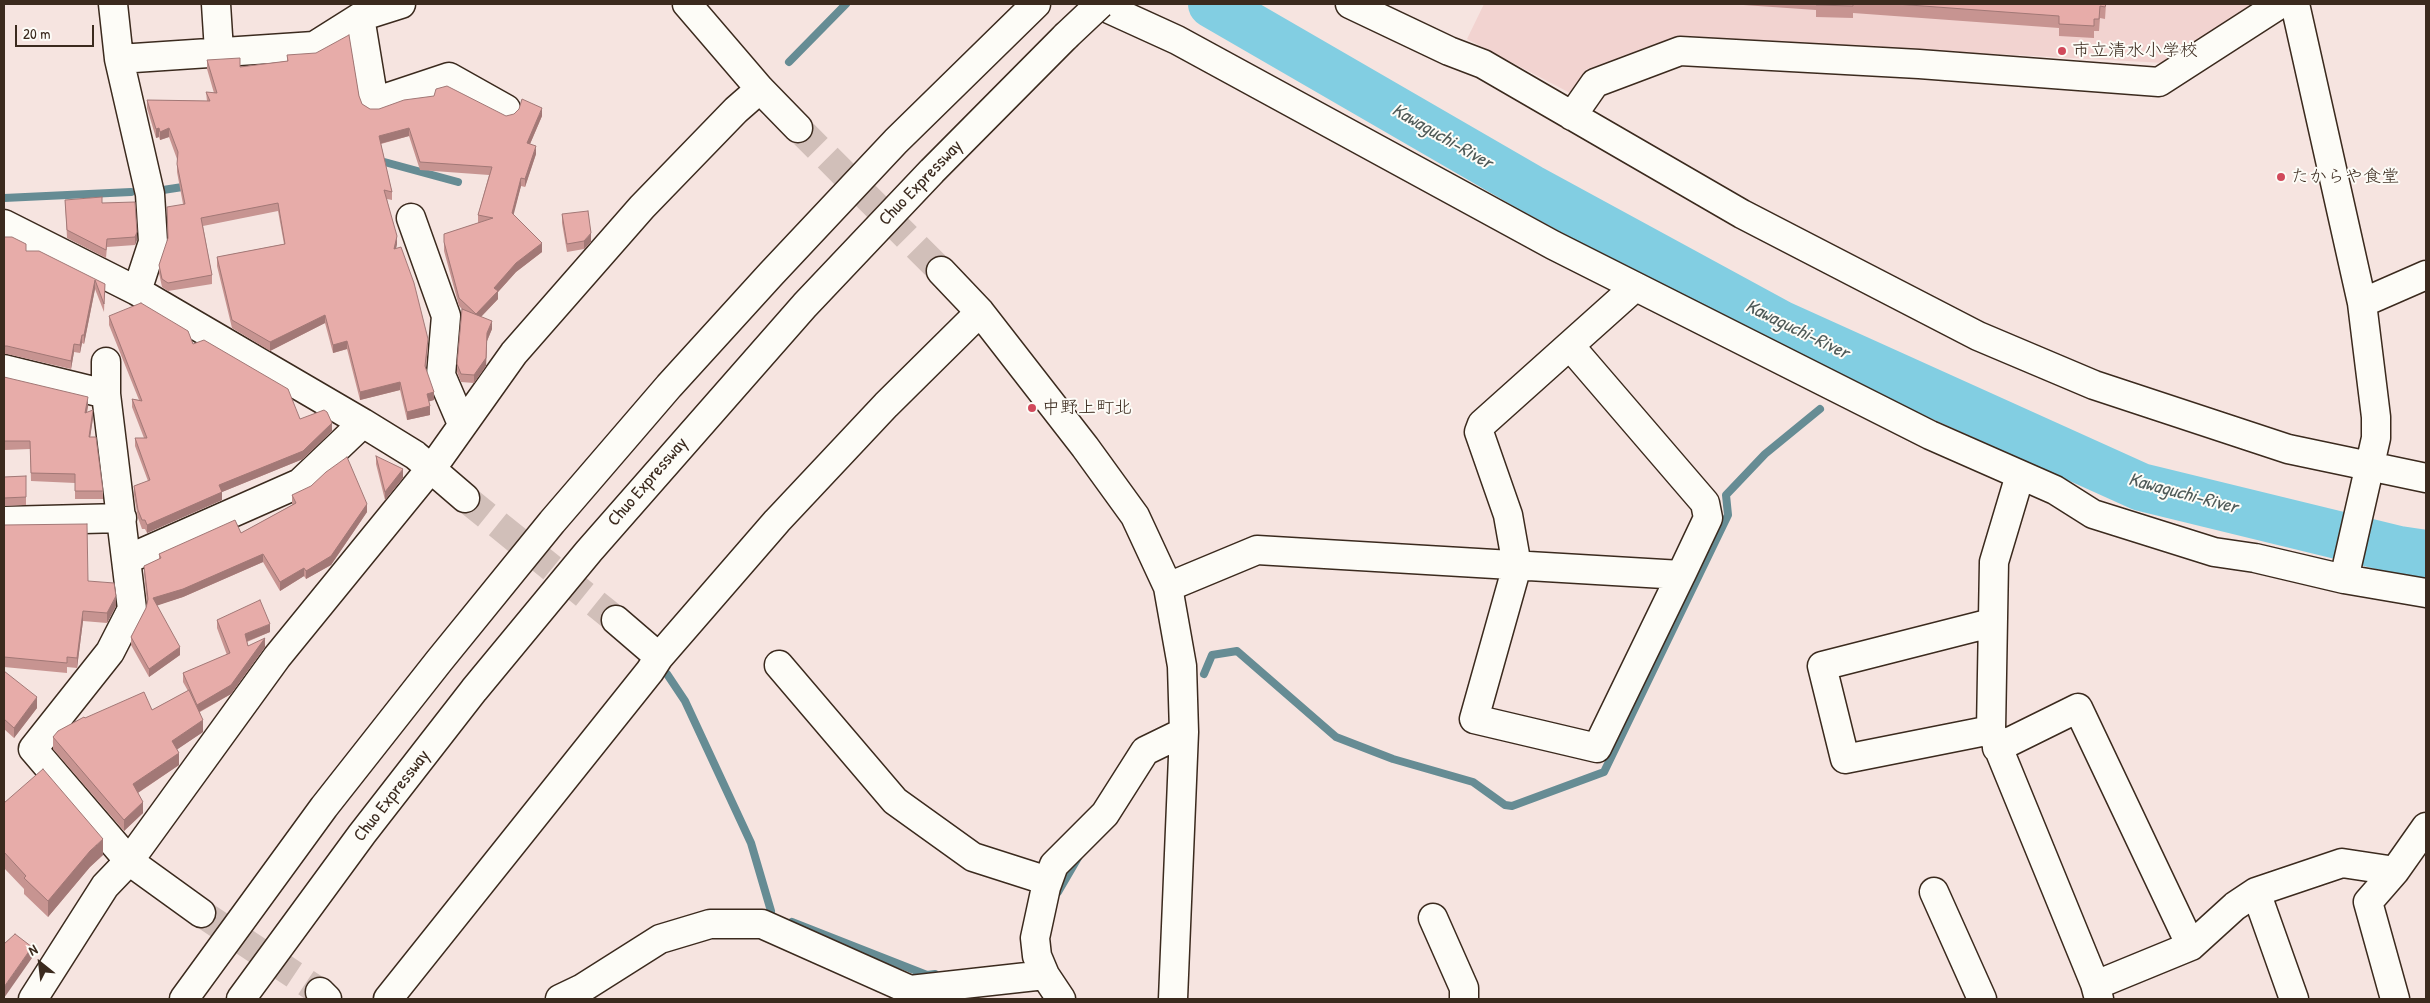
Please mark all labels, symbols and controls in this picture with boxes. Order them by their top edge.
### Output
scale bar [18,15,96,47]
text: 20 m [23,23,50,44]
place label: 市立清水小学校 [2072,40,2198,62]
marker: 市立清水小学校 [2056,45,2068,57]
water label: Kawaguchi-River [1388,99,1496,175]
street label: Chuo Expressway [875,136,967,230]
place label: たからや食堂 [2291,166,2399,188]
marker: たからや食堂 [2275,171,2287,183]
water label: Kawaguchi-River [1742,295,1852,365]
place label: 中野上町北 [1042,397,1132,419]
marker: 中野上町北 [1026,402,1038,414]
street label: Chuo Expressway [604,433,692,531]
water label: Kawaguchi-River [2126,468,2240,520]
street label: Chuo Expressway [349,746,435,846]
north arrow [15,938,65,988]
text: N [25,939,40,960]

